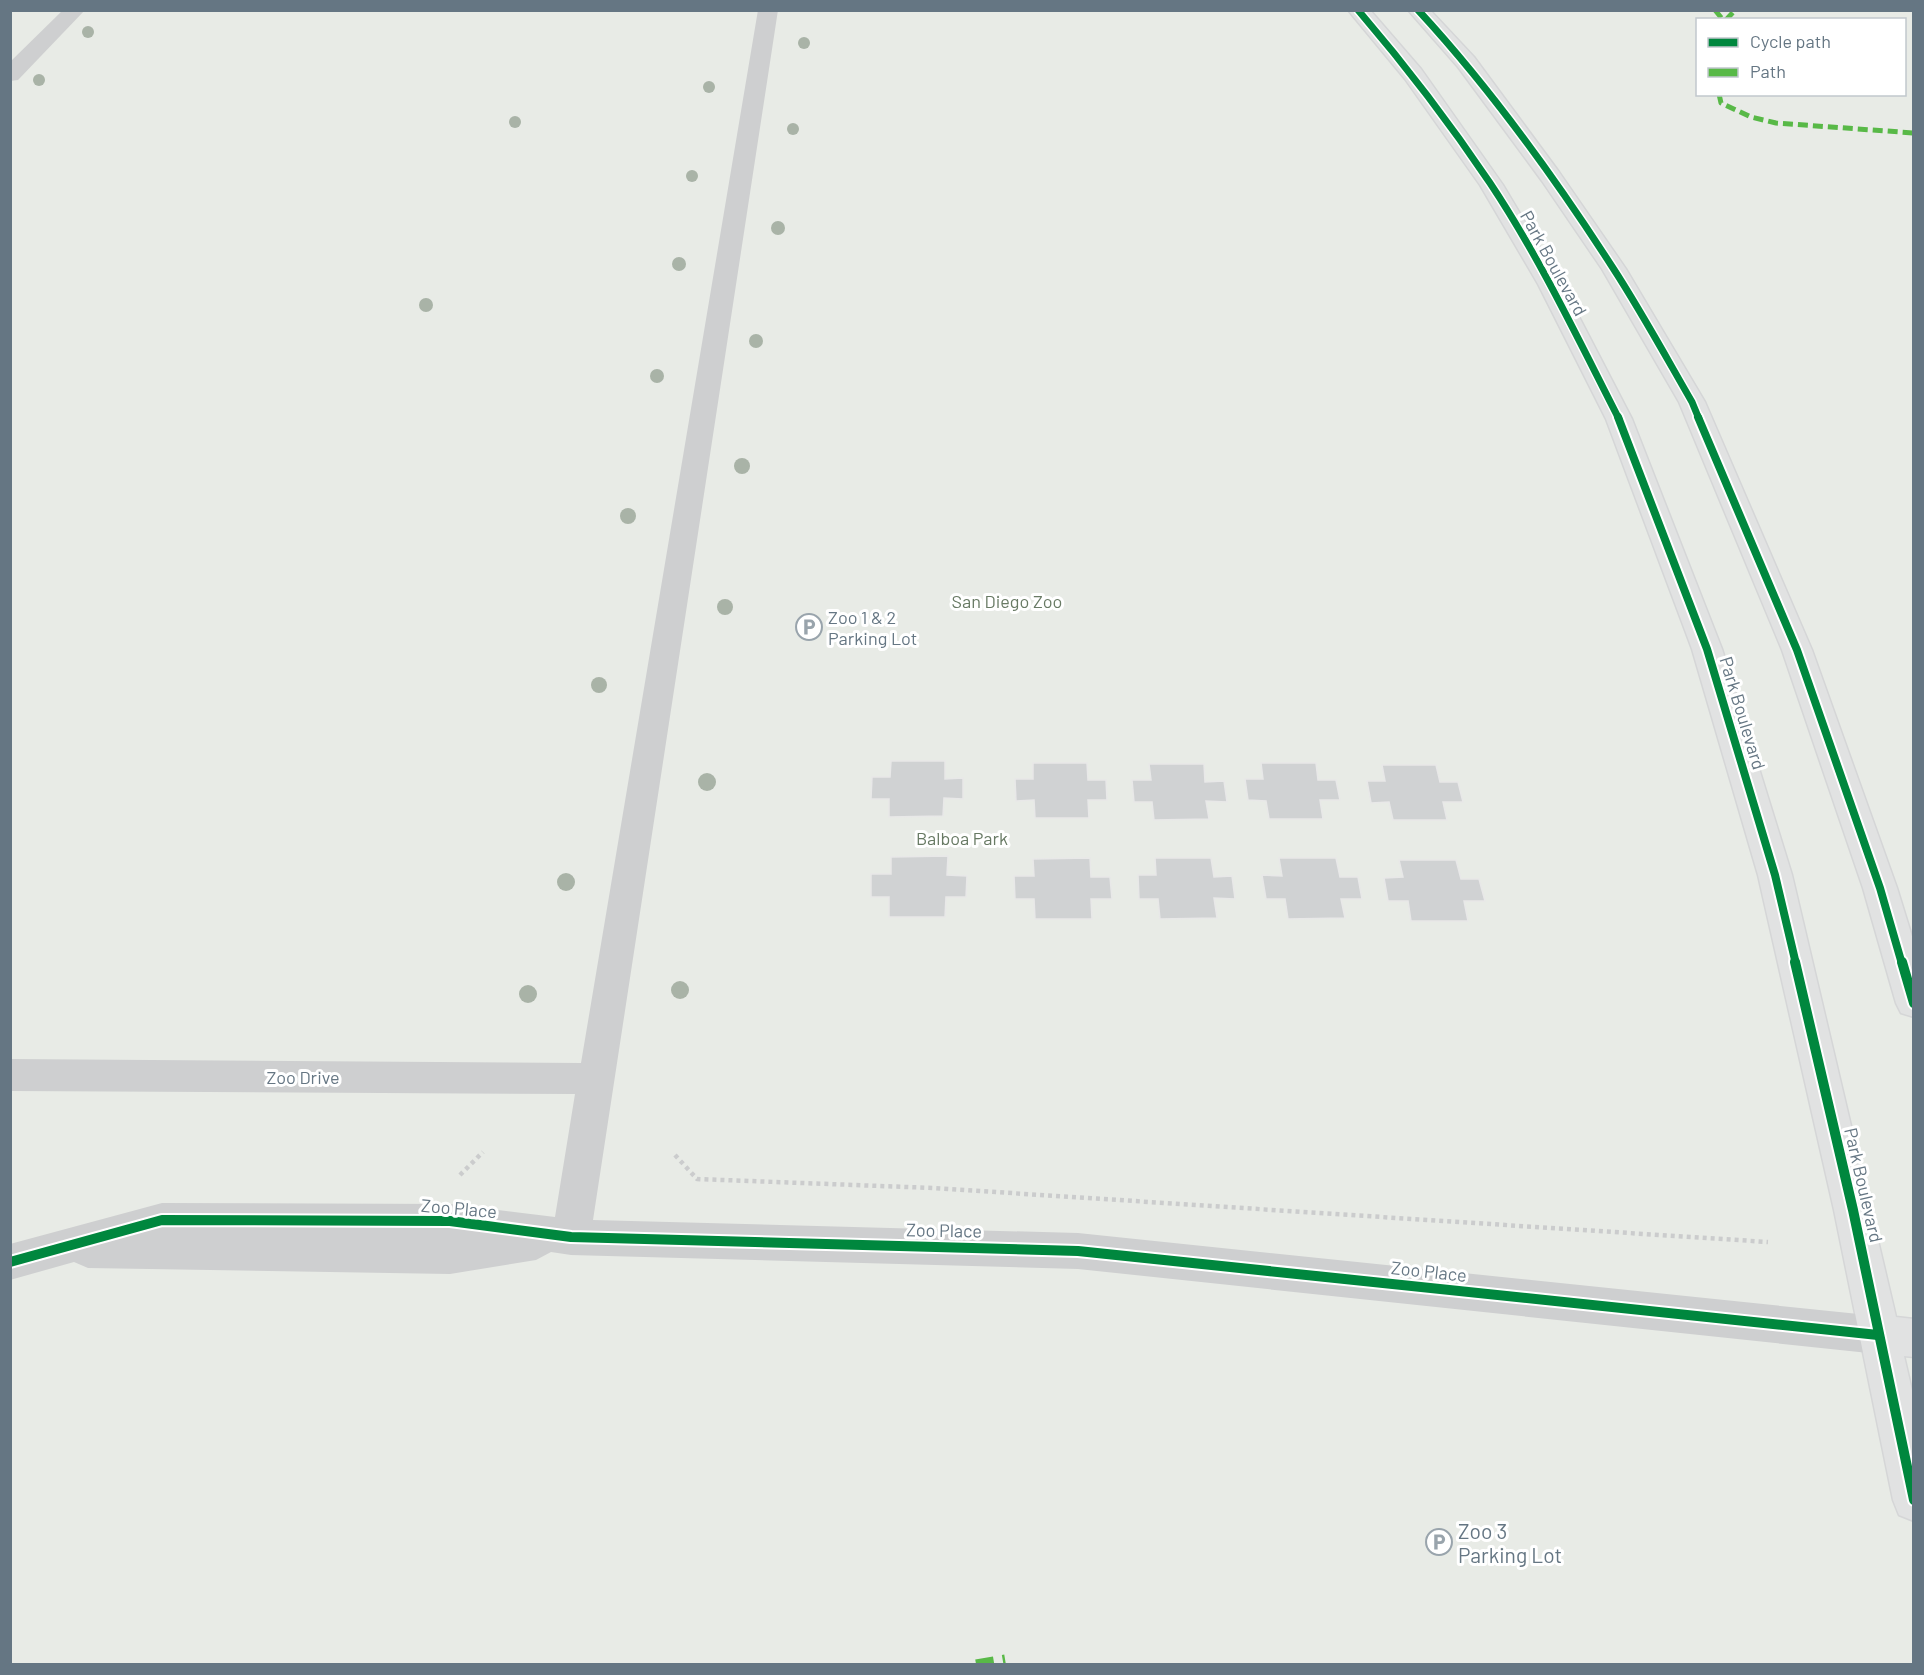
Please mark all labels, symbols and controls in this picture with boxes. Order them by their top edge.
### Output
legend [1696,18,1906,96]
text: Cycle path [1750,30,1831,52]
text: Path [1750,60,1786,82]
street label: Park Boulevard [1516,206,1592,320]
park label: San Diego Zoo [952,590,1062,612]
place label: Zoo 1 & 2 Parking Lot [828,606,917,649]
parking icon: Zoo 1 & 2 Parking Lot [794,612,824,642]
street label: Park Boulevard [1715,654,1771,772]
park label: Balboa Park [916,827,1008,849]
street label: Zoo Drive [266,1066,340,1088]
street label: Park Boulevard [1840,1125,1888,1245]
street label: Zoo Place [420,1194,498,1222]
street label: Zoo Place [906,1218,982,1242]
street label: Zoo Place [1390,1256,1468,1286]
place label: Zoo 3 Parking Lot [1458,1518,1562,1567]
parking icon: Zoo 3 Parking Lot [1424,1527,1454,1557]

